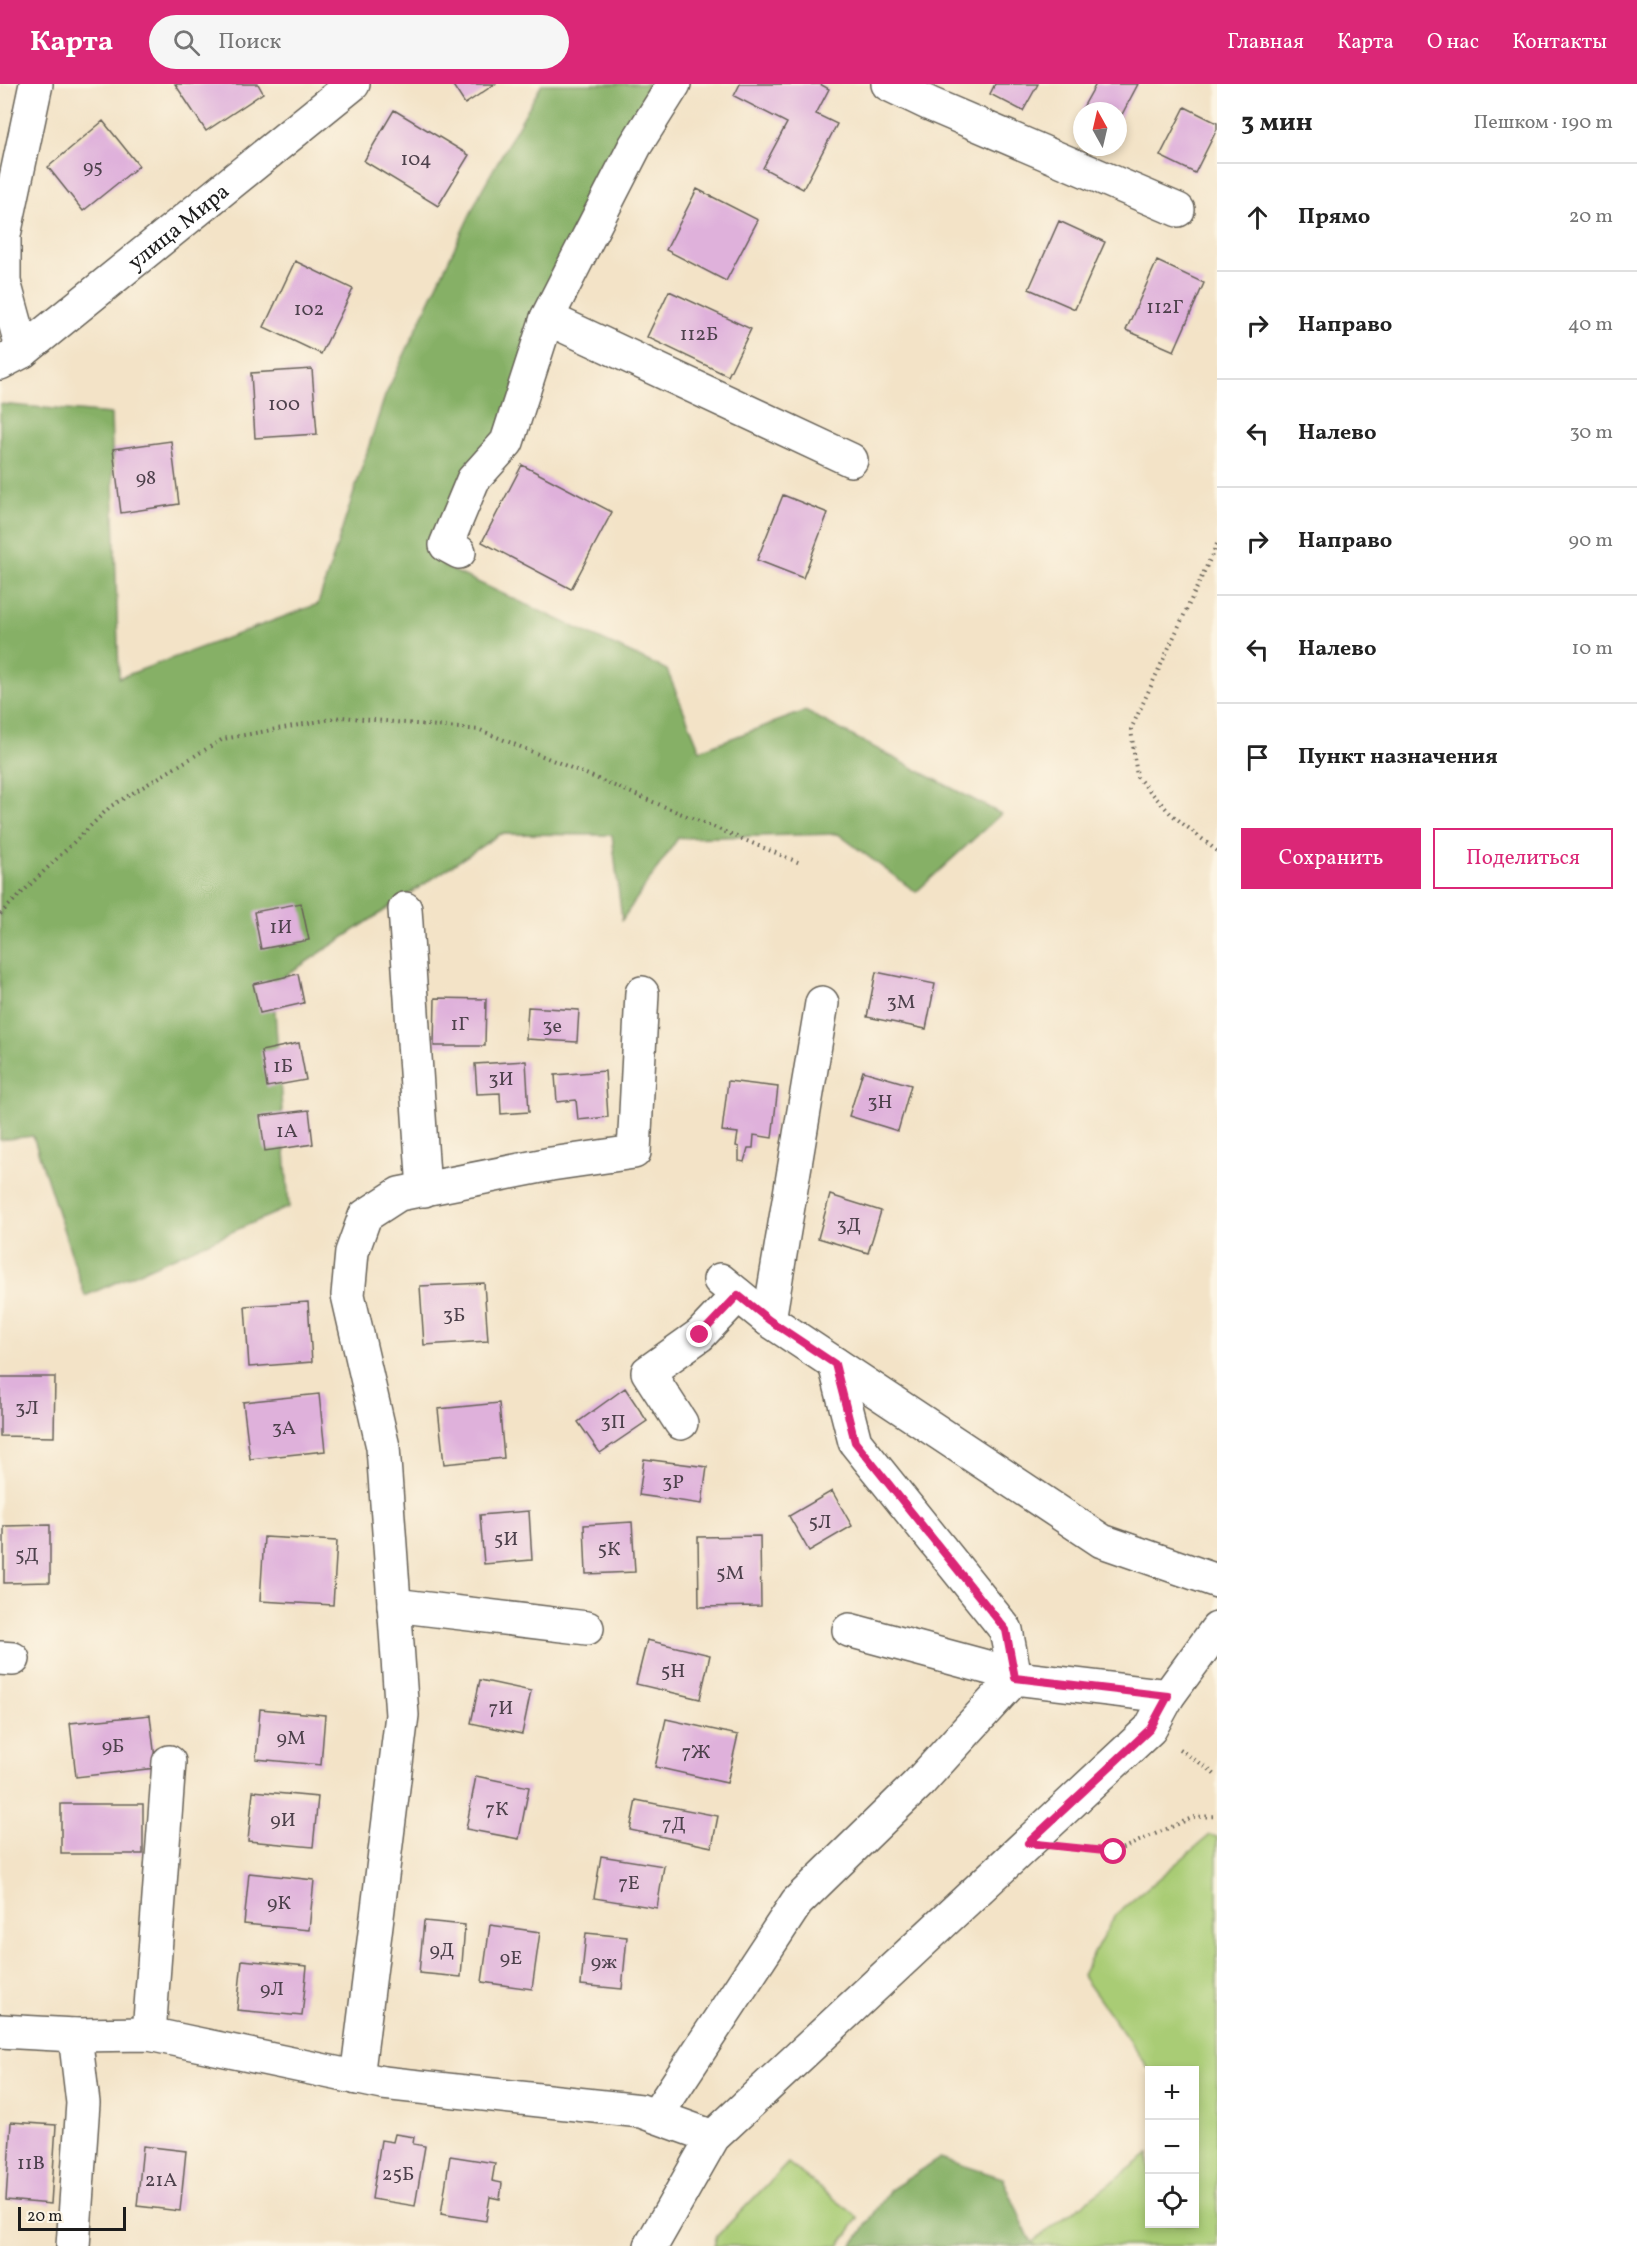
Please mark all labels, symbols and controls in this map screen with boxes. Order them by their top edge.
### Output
search box [149,15,569,69]
text: Карта [30,23,113,62]
icon: search [170,26,203,59]
text: Поиск [218,27,281,58]
text: Главная [1227,28,1304,57]
text: Карта [1337,28,1394,57]
text: О нас [1427,28,1479,57]
text: Контакты [1512,28,1607,57]
north arrow [1073,102,1127,156]
text: 3 мин [1241,105,1313,141]
text: Пешком · 190 m [1473,109,1613,137]
house number: 104 [400,146,432,174]
house number: 95 [83,154,103,182]
street label: улица Мира [122,177,237,279]
icon: ahead [1241,201,1274,234]
text: Прямо [1298,202,1370,233]
text: 20 m [1569,203,1613,231]
house number: 112Г [1146,294,1184,322]
house number: 102 [294,296,324,324]
icon: right [1241,309,1274,342]
text: Направо [1298,310,1392,341]
text: 40 m [1568,311,1613,339]
house number: 112Б [680,321,718,349]
house number: 100 [268,391,300,419]
icon: left [1241,417,1274,450]
text: Налево [1298,418,1377,449]
text: 30 m [1569,419,1613,447]
house number: 98 [136,465,156,493]
icon: right [1241,525,1274,558]
text: Направо [1298,526,1392,557]
text: 90 m [1569,527,1613,555]
icon: left [1241,633,1274,666]
text: Налево [1298,634,1377,665]
text: 10 m [1572,635,1613,663]
icon: arrive [1241,741,1274,774]
text: Пункт назначения [1298,742,1498,773]
button: Сохранить [1241,828,1421,889]
button: Поделиться [1433,828,1613,889]
house number: 1И [270,914,292,942]
house number: 3М [887,989,915,1017]
house number: 1Г [451,1011,469,1039]
house number: 3е [542,1013,562,1041]
house number: 1Б [273,1053,293,1081]
house number: 3И [488,1066,514,1094]
house number: 3Н [867,1089,893,1117]
house number: 1А [276,1118,298,1146]
house number: 3Д [837,1212,861,1240]
house number: 3Б [443,1302,465,1330]
route end [686,1321,712,1347]
house number: 3Л [15,1395,39,1423]
house number: 3П [600,1409,626,1437]
house number: 3А [272,1415,296,1443]
house number: 3Р [662,1469,684,1497]
house number: 5Л [808,1509,832,1537]
house number: 5И [494,1526,518,1554]
house number: 5К [597,1536,621,1564]
house number: 5Д [15,1542,39,1570]
house number: 5М [716,1560,744,1588]
house number: 5Н [661,1658,685,1686]
house number: 7И [489,1695,513,1723]
house number: 9М [277,1725,306,1753]
house number: 9Б [102,1733,124,1761]
house number: 7Ж [681,1739,711,1767]
house number: 7К [485,1796,509,1824]
house number: 9И [270,1807,296,1835]
house number: 7Д [662,1811,686,1839]
route start [1100,1838,1126,1864]
house number: 7Е [618,1870,640,1898]
house number: 9К [267,1890,291,1918]
house number: 9Д [430,1937,454,1965]
house number: 9Е [500,1945,522,1973]
house number: 9ж [591,1949,617,1977]
house number: 9Л [260,1976,284,2004]
map controls [1145,2066,1199,2228]
button: + [1145,2066,1199,2120]
button: − [1145,2120,1199,2174]
house number: 11В [17,2150,45,2178]
house number: 25Б [382,2161,414,2189]
house number: 21А [145,2167,177,2195]
button: locate [1145,2174,1199,2228]
scale bar [18,2204,126,2232]
text: 20 m [27,2206,62,2228]

